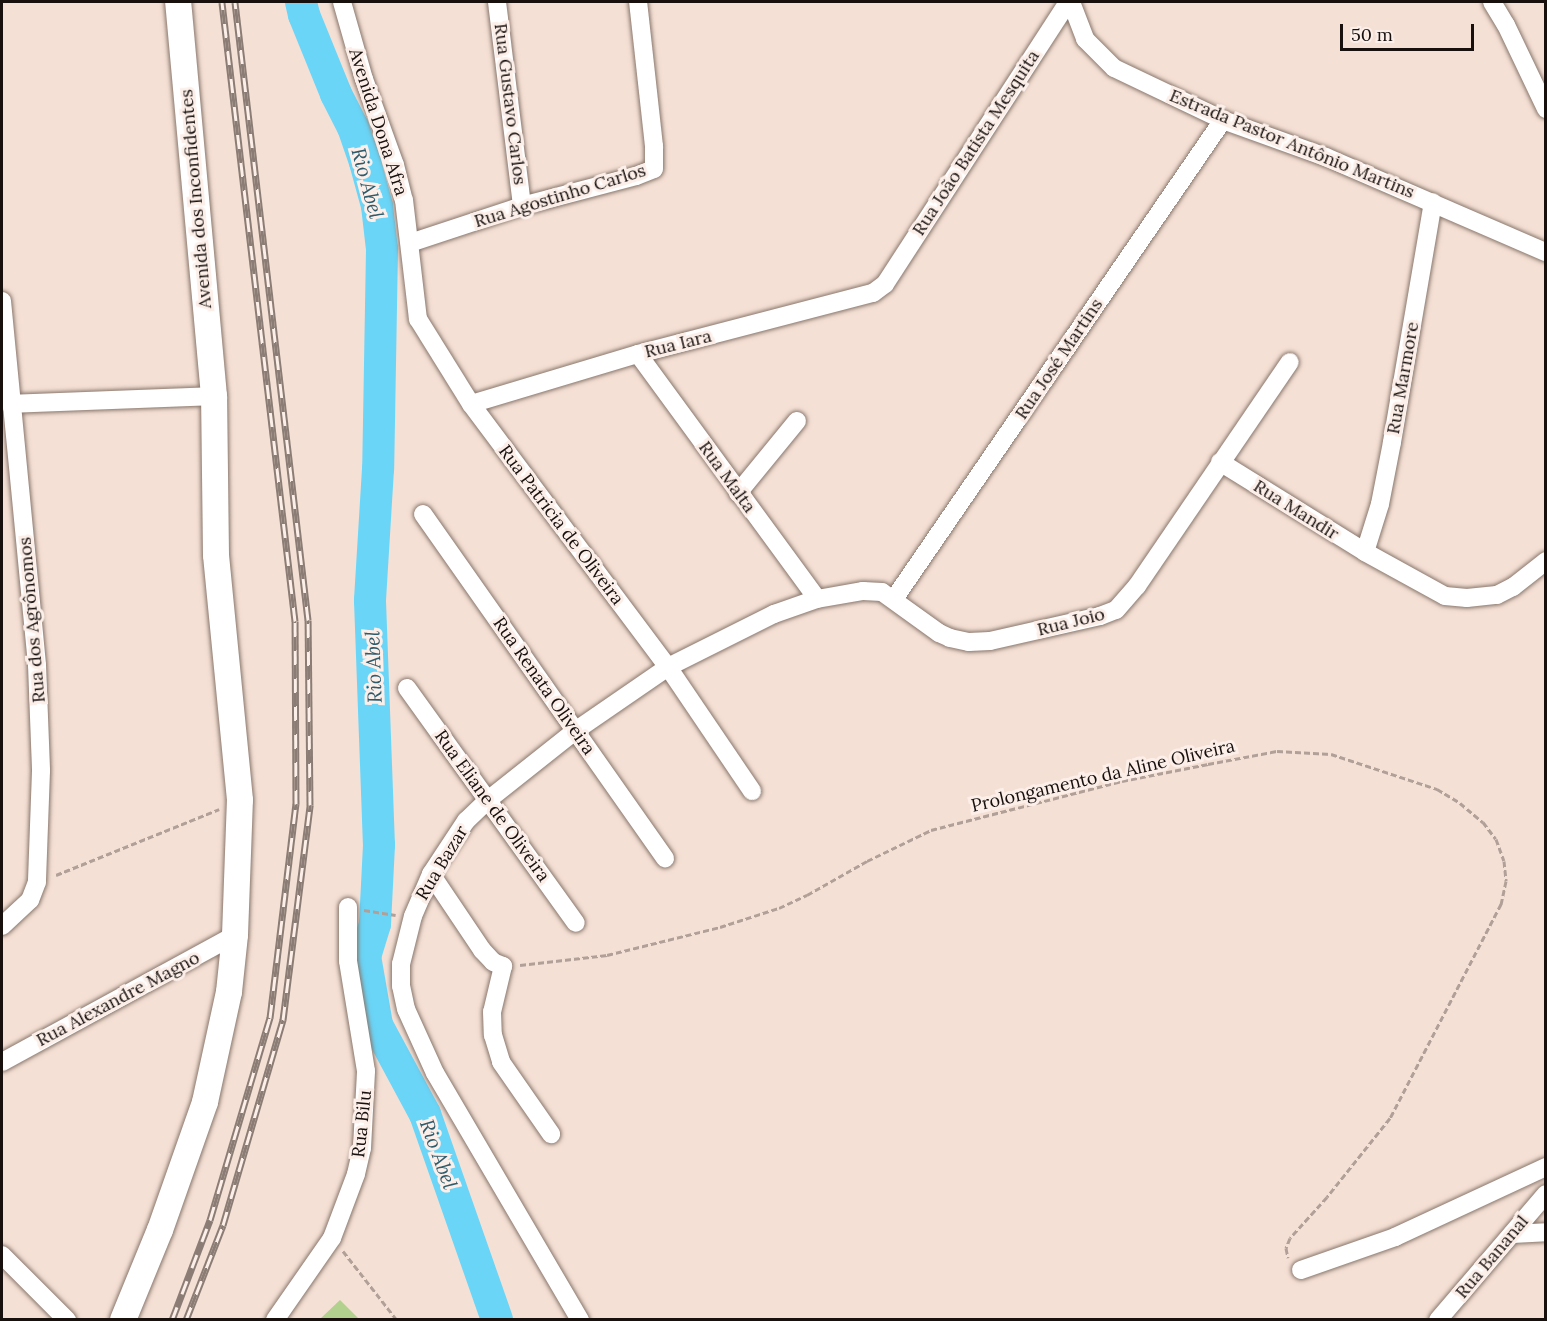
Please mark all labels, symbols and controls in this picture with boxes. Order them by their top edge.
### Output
scale bar [1343,12,1476,50]
street label: Rua Gustavo Carlos [489,22,531,186]
text: 50 m [1351,23,1393,46]
street label: Avenida Dona Afra [344,46,412,198]
street label: Rua João Batista Mesquita [908,46,1044,240]
street label: Estrada Pastor Antônio Martins [1166,85,1418,203]
street label: Avenida dos Inconfidentes [176,88,216,310]
water label: Rio Abel [347,145,389,221]
street label: Rua Agostinho Carlos [472,160,648,232]
street label: Rua José Martins [1011,294,1107,424]
street label: Rua Marmore [1382,320,1424,436]
street label: Rua Iara [642,325,714,363]
street label: Rua Malta [694,437,760,517]
street label: Rua Patricia de Oliveira [494,441,628,609]
street label: Rua Mandir [1249,475,1343,545]
street label: Rua dos Agrônomos [14,536,50,704]
street label: Rua Joio [1035,603,1107,641]
street label: Rua Renata Oliveira [488,613,600,759]
water label: Rio Abel [360,630,386,704]
street label: Rua Eliane de Oliveira [430,726,554,886]
street label: Prolongamento da Aline Oliveira [969,735,1237,817]
street label: Rua Bazar [411,822,473,904]
street label: Rua Alexandre Magno [33,947,203,1051]
street label: Rua Bilu [348,1089,376,1159]
water label: Rio Abel [415,1116,463,1192]
street label: Rua Bananal [1451,1211,1533,1303]

